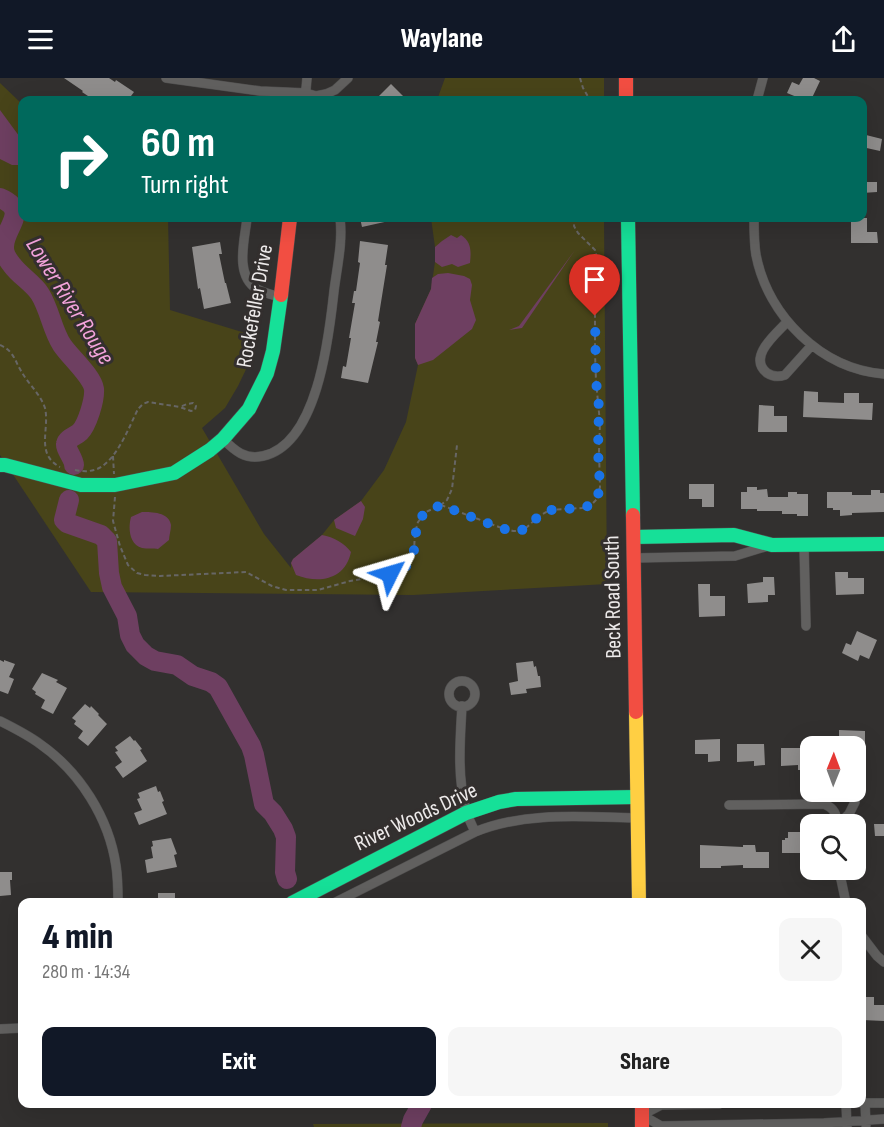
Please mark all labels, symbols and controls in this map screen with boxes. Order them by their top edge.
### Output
icon: menu [24,23,57,56]
text: Waylane [401,23,483,55]
icon: share [827,23,860,56]
text: 60 m [141,118,215,169]
icon: right [42,120,120,198]
text: Turn right [141,169,228,201]
water label: Lower River Rouge [19,232,121,370]
street label: Rockefeller Drive [231,242,279,370]
pin [569,254,620,316]
icon: arrive [578,263,611,296]
street label: Beck Road South [598,535,628,659]
position arrow [358,542,422,606]
north arrow [800,736,866,802]
map controls [800,736,866,880]
street label: River Woods Drive [350,777,482,857]
button: search [800,814,866,880]
text: 4 min [42,916,113,959]
button: close [779,918,842,981]
text: 280 m · 14:34 [42,960,130,984]
button: Exit [42,1027,436,1096]
button: Share [448,1027,842,1096]

